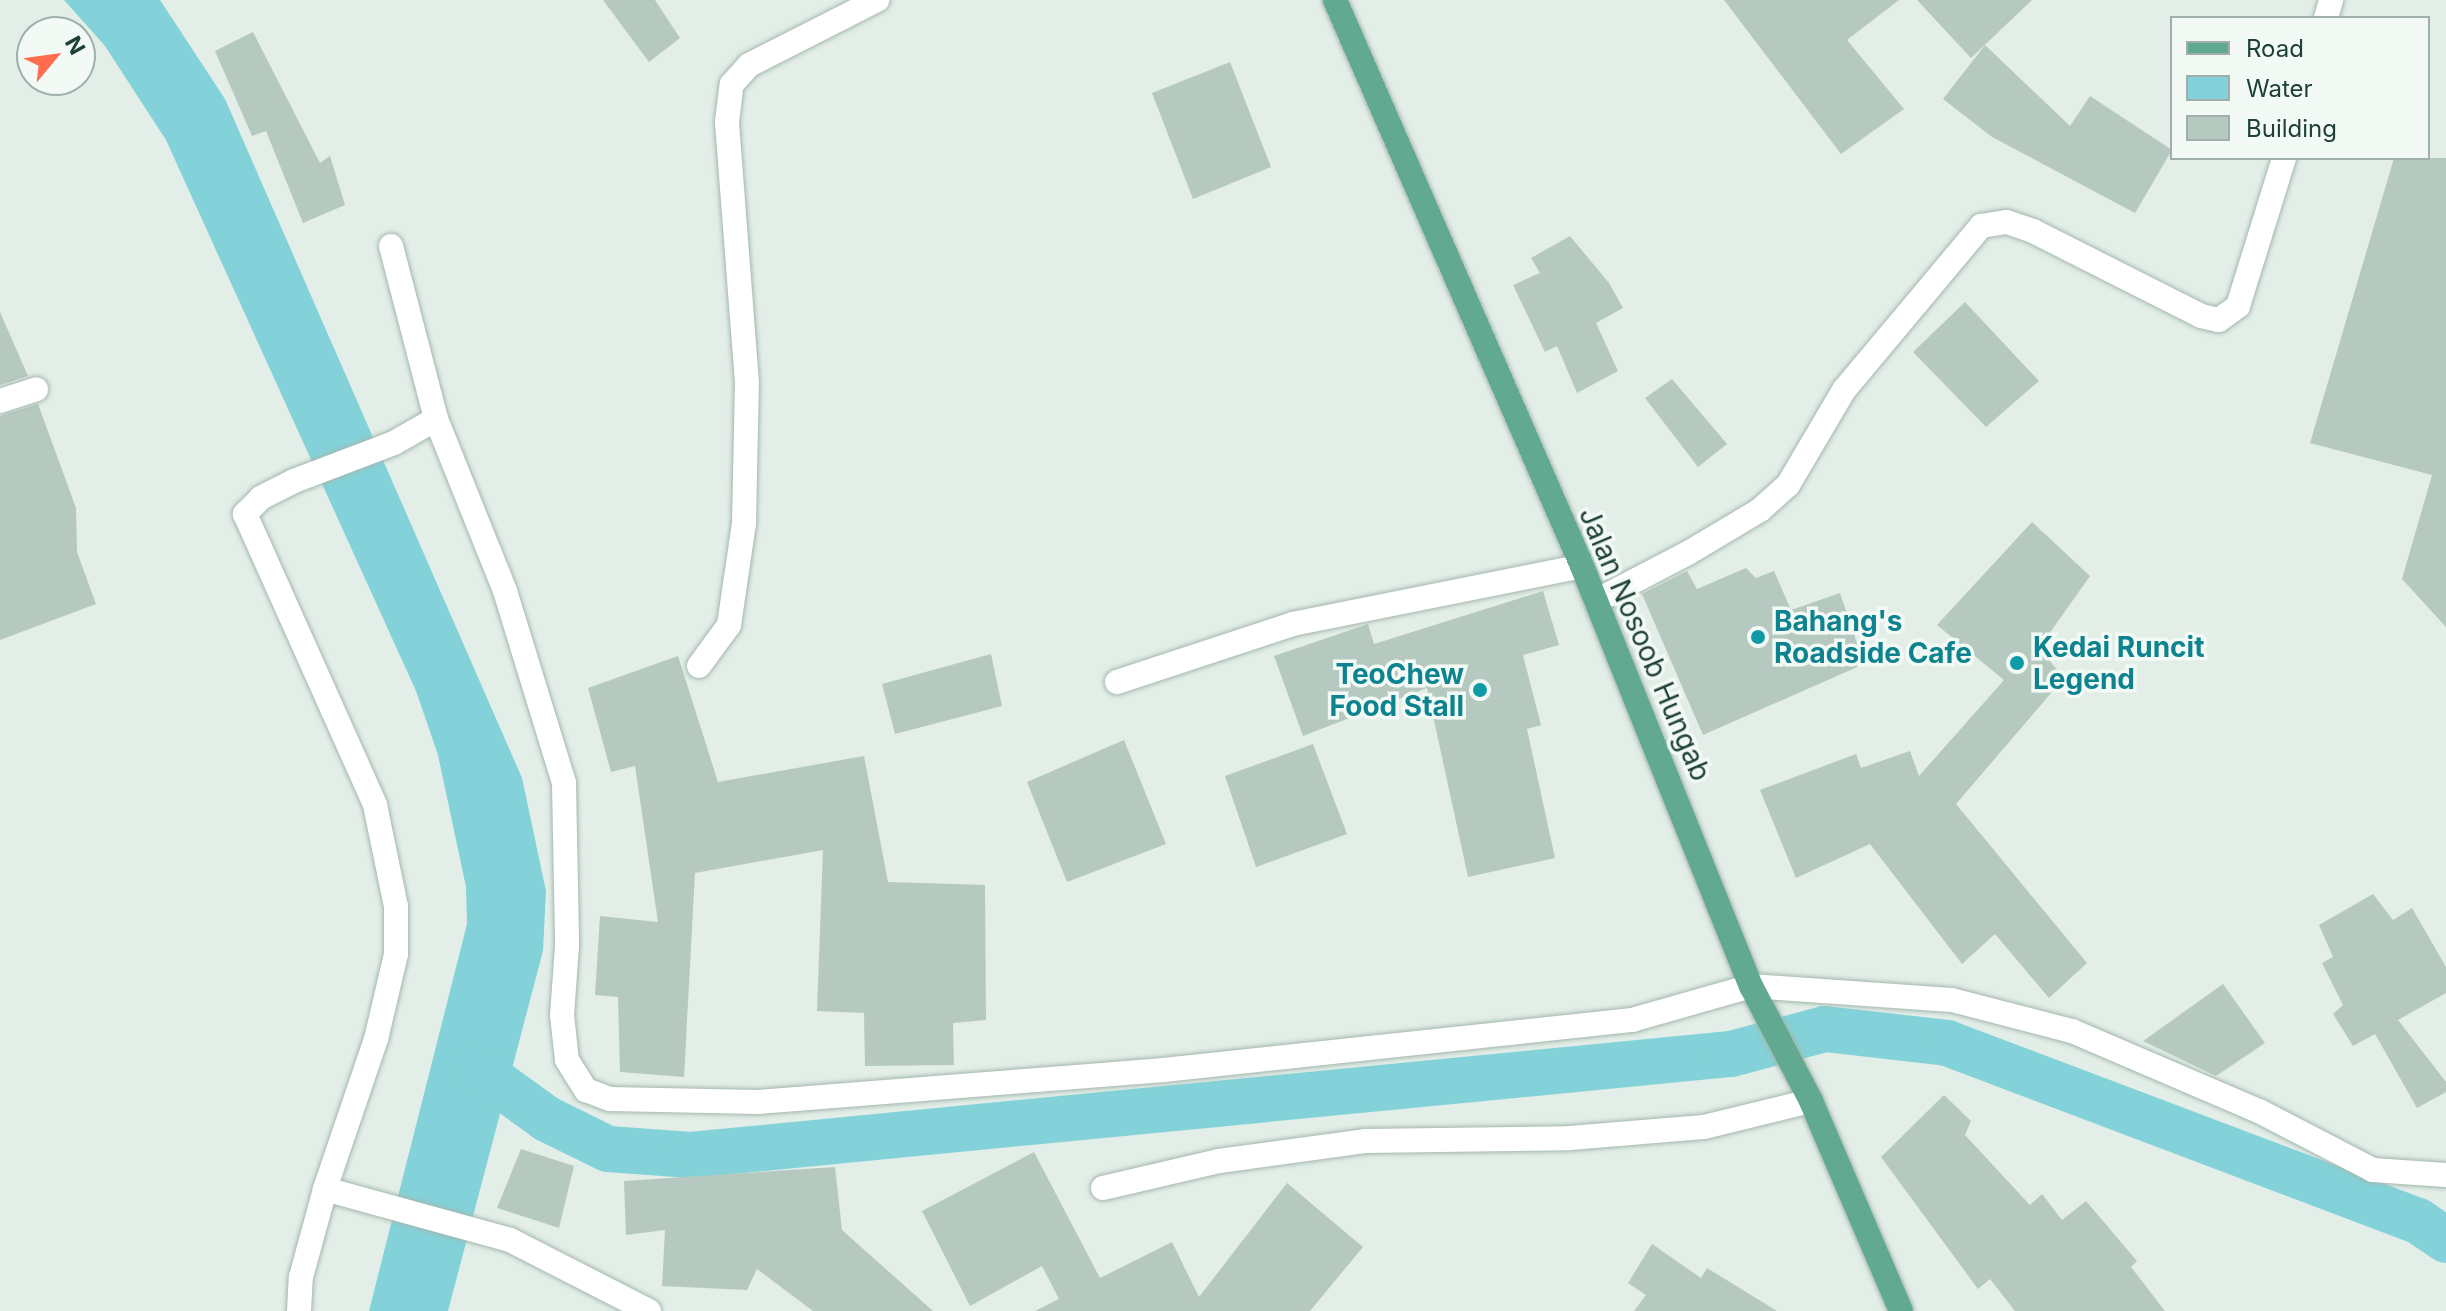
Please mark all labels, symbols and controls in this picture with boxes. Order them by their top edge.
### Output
north arrow [16,16,96,96]
legend [2170,16,2430,160]
text: N [60,32,91,59]
text: Road [2246,34,2304,63]
text: Water [2246,74,2313,103]
text: Building [2246,114,2337,143]
street label: Jalan Nosoob Hungab [1572,502,1718,786]
place label: Bahang's Roadside Cafe [1774,604,1972,670]
marker: Bahang's Roadside Cafe [1749,628,1767,646]
place label: Kedai Runcit Legend [2033,630,2204,696]
marker: Kedai Runcit Legend [2008,654,2026,672]
place label: TeoChew Food Stall [1330,657,1464,723]
marker: TeoChew Food Stall [1471,681,1489,699]

